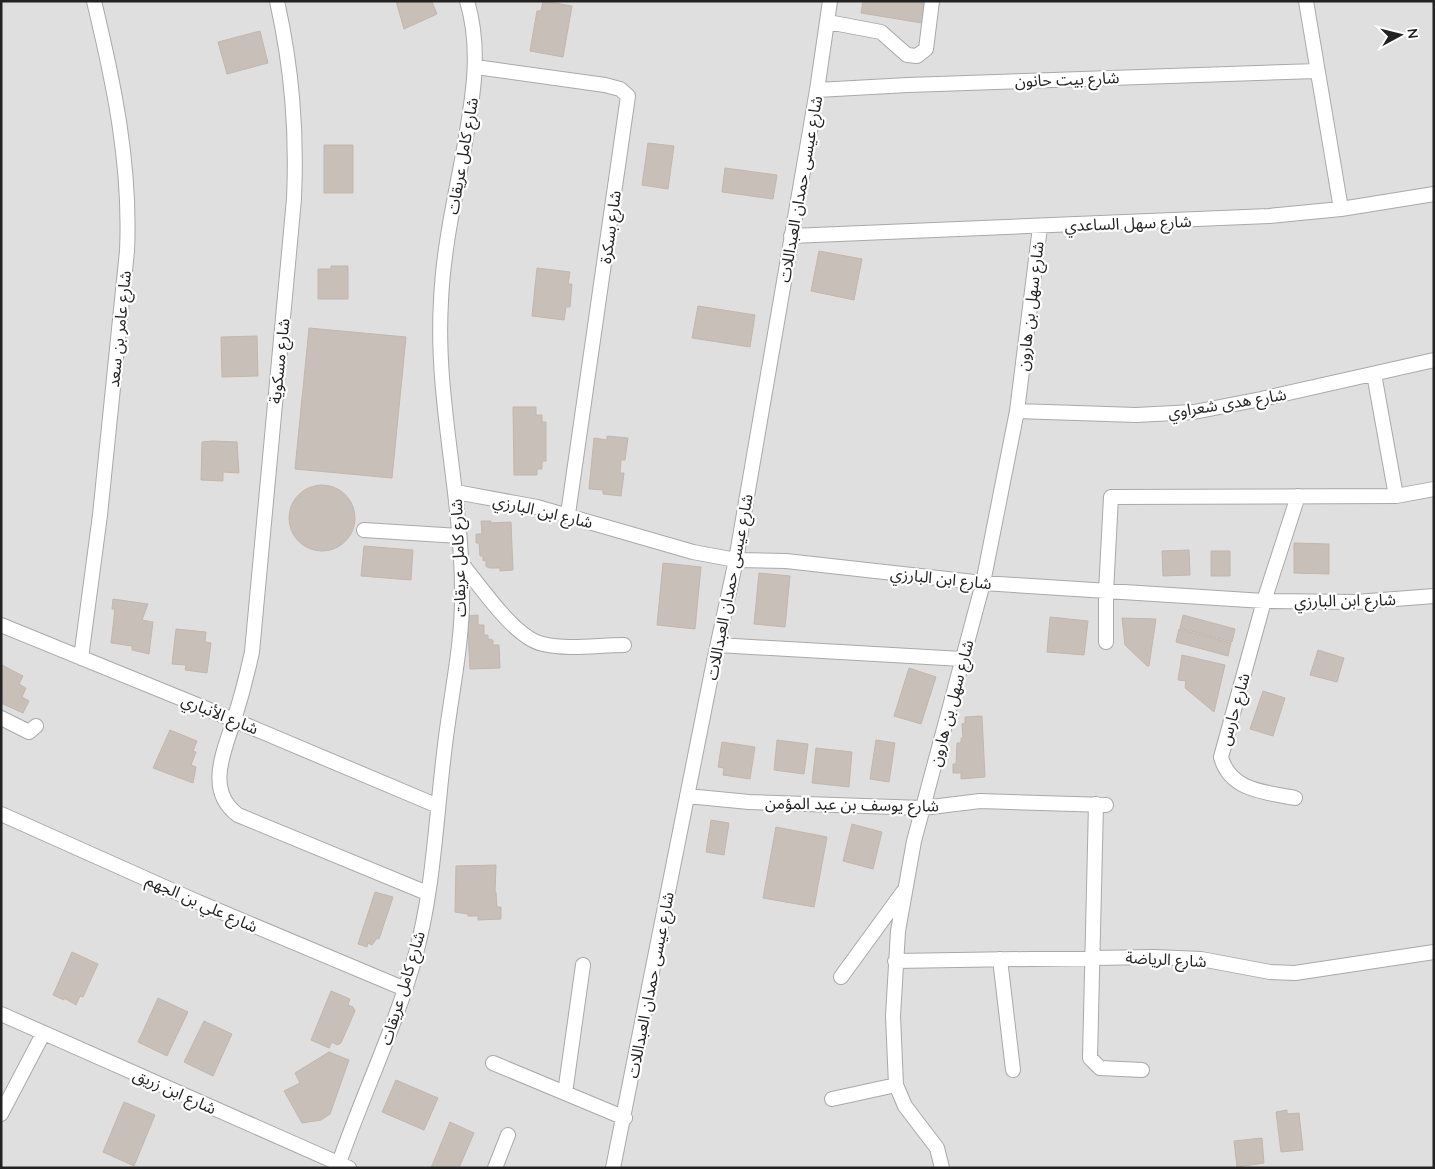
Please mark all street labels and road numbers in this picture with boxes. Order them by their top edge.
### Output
street label: شارع بيت حانون [1014,67,1120,94]
street label: شارع عيسى حمدان العبداللات [774,94,829,285]
street label: شارع كامل عريقات [442,96,485,217]
street label: شارع بسكرة [595,189,628,265]
street label: شارع سهل الساعدي [1064,211,1192,238]
street label: شارع سهل بن هارون [1012,240,1051,372]
street label: شارع عامر بن سعد [103,270,138,389]
street label: شارع مسكوية [265,317,296,405]
street label: شارع هدى شعراوي [1166,384,1288,425]
street label: شارع ابن البارزي [491,490,595,535]
street label: شارع عيسى حمدان العبداللات [701,492,760,682]
street label: شارع كامل عريقات [446,498,473,618]
street label: شارع ابن البارزي [889,563,993,596]
street label: شارع ابن البارزي [1294,589,1396,614]
street label: شارع سهل بن هارون [924,637,980,769]
street label: شارع حارس [1214,670,1257,748]
street label: شارع الأنباري [178,690,261,741]
street label: شارع يوسف بن عبد المؤمن [765,792,939,819]
street label: شارع علي بن الجهم [142,869,261,939]
street label: شارع عيسى حمدان العبداللات [622,890,681,1080]
street label: شارع كامل عريقات [375,928,432,1048]
street label: شارع الرياضة [1125,947,1207,974]
street label: شارع ابن زريق [129,1064,220,1121]

